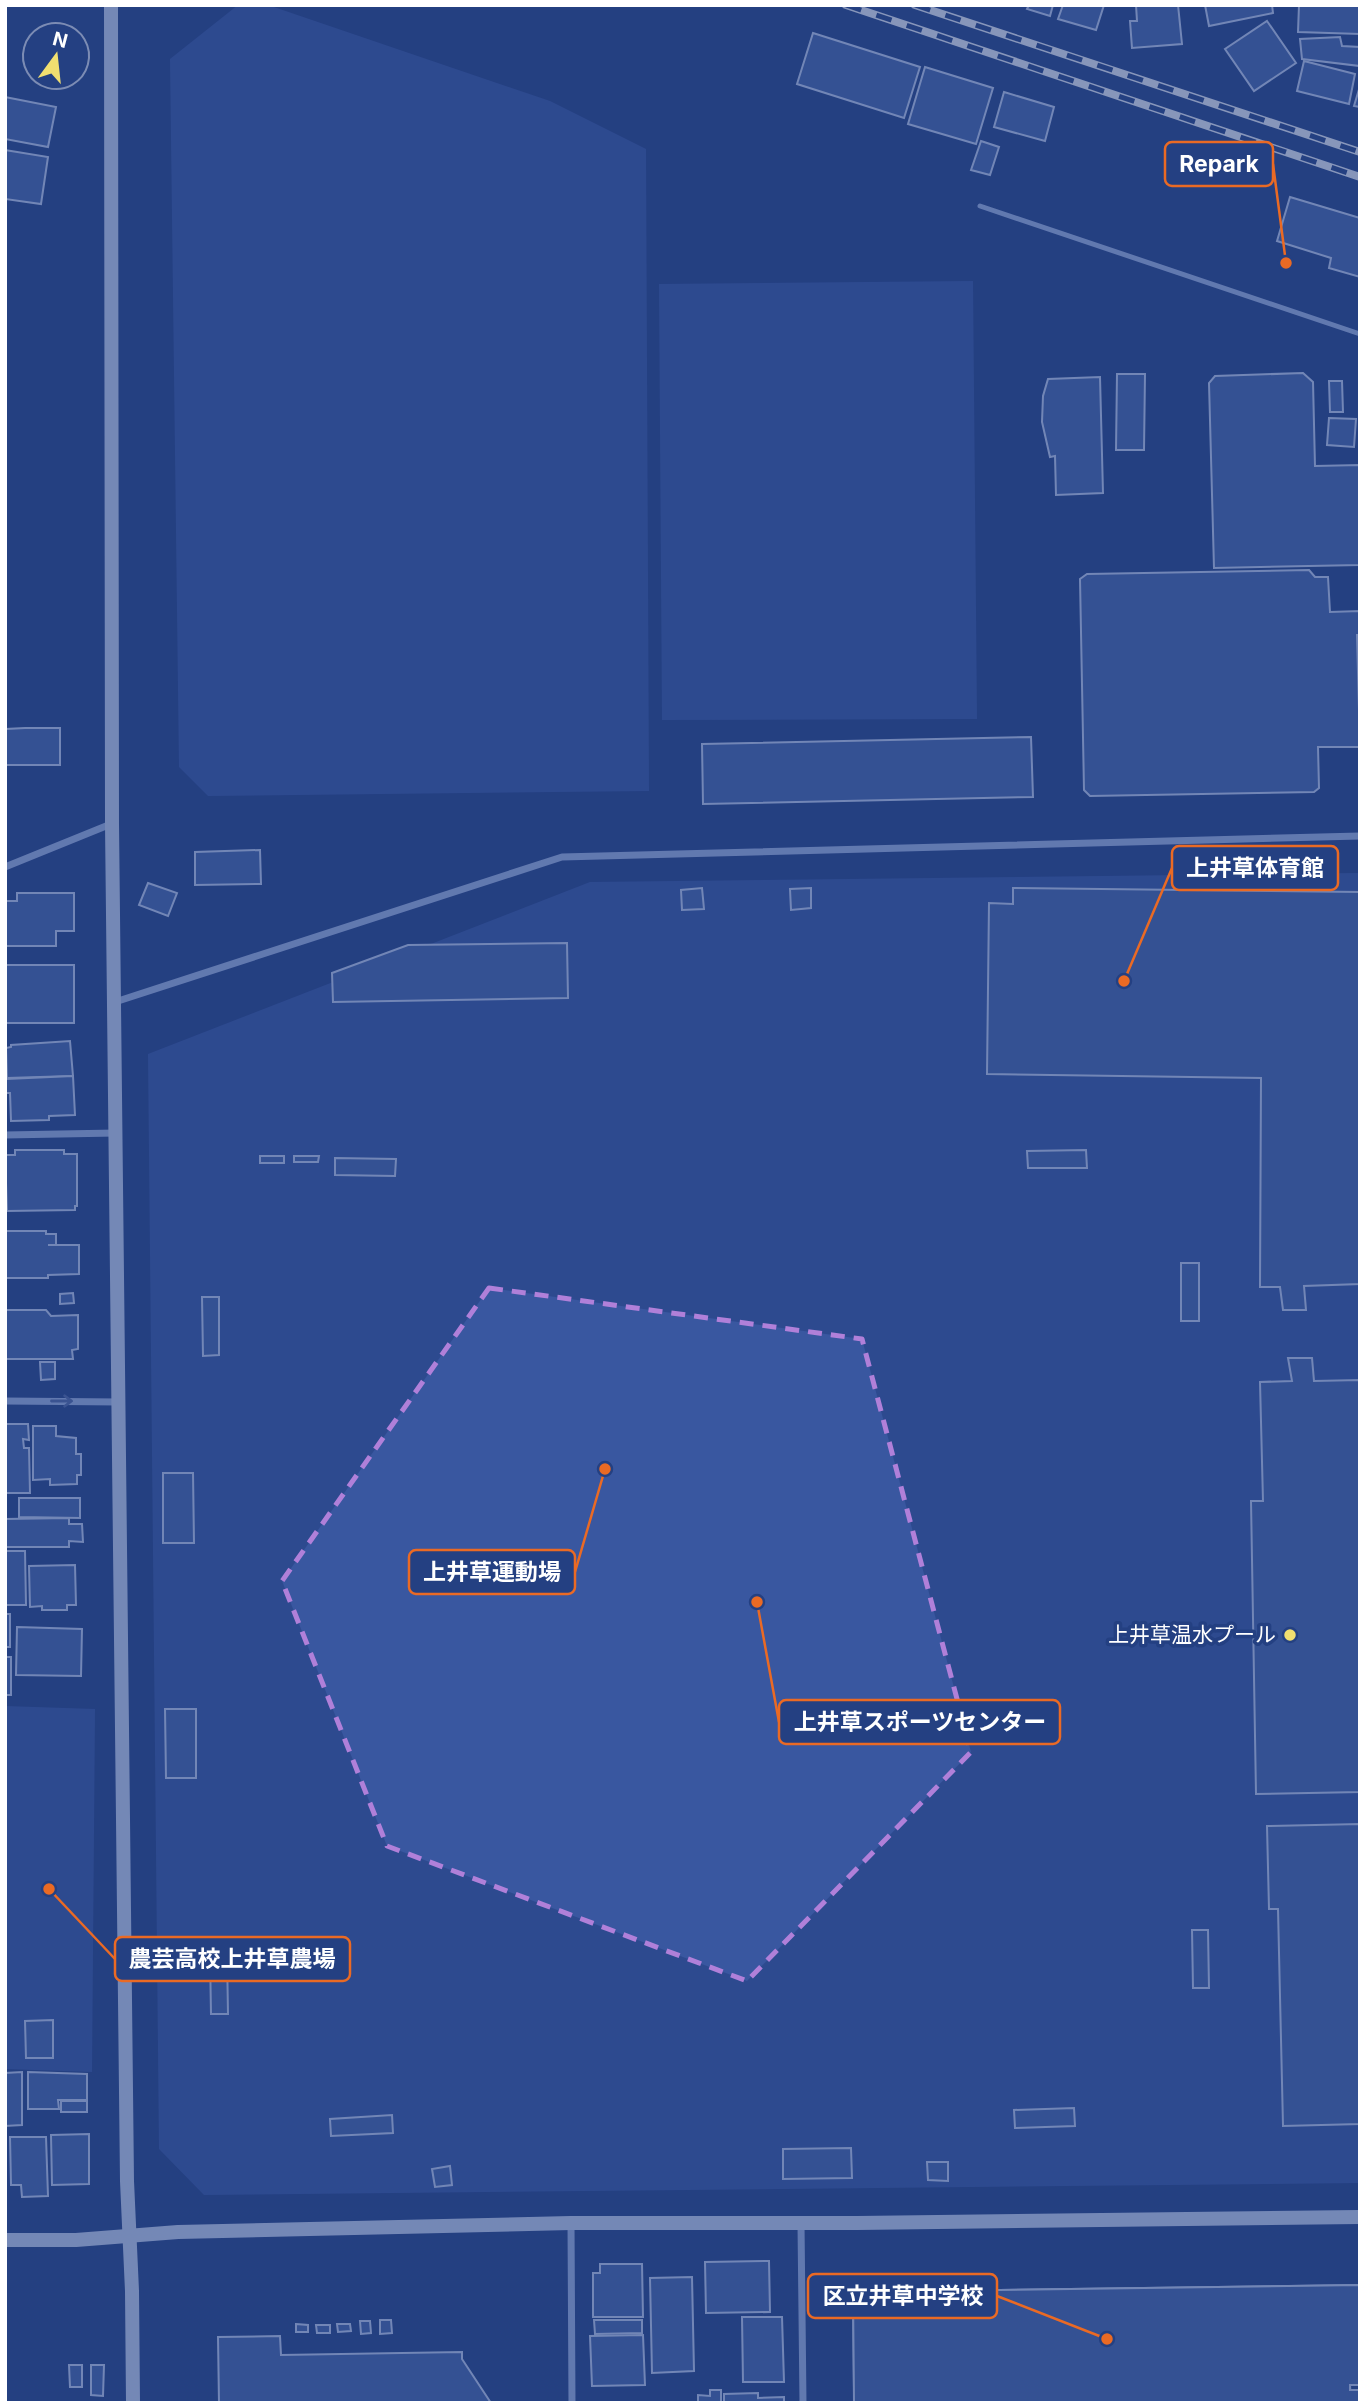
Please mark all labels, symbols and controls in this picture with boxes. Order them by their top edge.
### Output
north arrow [21,21,91,91]
text: N [50,27,70,53]
callout: Repark [1165,142,1273,186]
text: Repark [1179,150,1259,178]
callout: 上井草体育館 [1172,846,1338,890]
text: 上井草体育館 [1186,854,1324,882]
one-way arrow [50,1395,73,1408]
callout: 上井草運動場 [409,1550,575,1594]
text: 上井草運動場 [423,1558,561,1586]
place label: 上井草温水プール [1108,1622,1276,1647]
marker: 上井草温水プール [1282,1627,1298,1643]
callout: 上井草スポーツセンター [779,1700,1060,1744]
text: 上井草スポーツセンター [794,1708,1046,1736]
callout: 農芸高校上井草農場 [115,1937,350,1981]
text: 農芸高校上井草農場 [129,1945,336,1973]
callout: 区立井草中学校 [808,2274,997,2318]
text: 区立井草中学校 [823,2282,984,2310]

